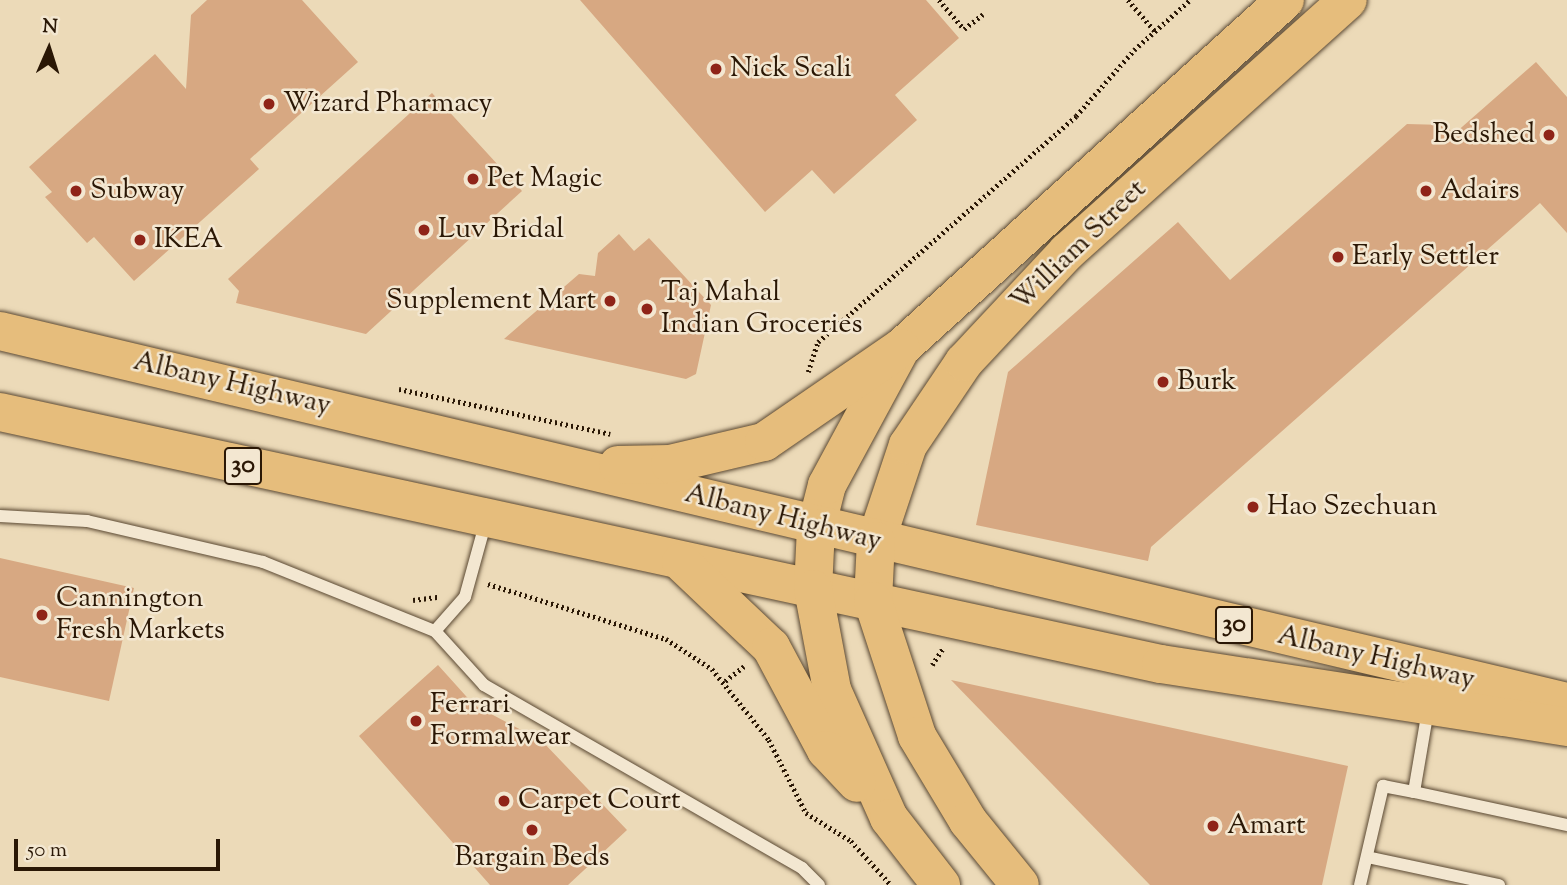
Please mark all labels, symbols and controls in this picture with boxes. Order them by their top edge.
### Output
north arrow [14,14,84,84]
text: N [42,14,58,41]
place label: Nick Scali [730,52,852,86]
marker: Nick Scali [708,61,724,77]
place label: Wizard Pharmacy [283,87,492,121]
marker: Wizard Pharmacy [261,96,277,112]
place label: Bedshed [1432,118,1535,152]
marker: Bedshed [1541,127,1557,143]
place label: Pet Magic [487,162,602,196]
marker: Pet Magic [465,171,481,187]
street label: William Street [1004,173,1154,319]
place label: Subway [90,174,184,208]
place label: Adairs [1440,174,1519,208]
marker: Subway [68,183,84,199]
marker: Adairs [1418,183,1434,199]
place label: Luv Bridal [438,213,564,247]
marker: Luv Bridal [416,222,432,238]
place label: IKEA [154,223,223,257]
marker: IKEA [132,232,148,248]
place label: Early Settler [1352,240,1499,274]
marker: Early Settler [1330,249,1346,265]
place label: Taj Mahal Indian Groceries [661,276,862,342]
place label: Supplement Mart [386,284,596,318]
marker: Supplement Mart [602,293,618,309]
marker: Taj Mahal Indian Groceries [639,301,655,317]
street label: Albany Highway [130,345,334,423]
place label: Burk [1177,365,1236,399]
marker: Burk [1155,374,1171,390]
road number: 30 [224,444,262,488]
street label: Albany Highway [681,477,885,559]
place label: Hao Szechuan [1267,490,1438,524]
marker: Hao Szechuan [1245,499,1261,515]
place label: Cannington Fresh Markets [56,582,225,648]
road number: 30 [1215,603,1253,648]
marker: Cannington Fresh Markets [34,607,50,623]
street label: Albany Highway [1274,619,1478,697]
place label: Ferrari Formalwear [430,688,571,754]
marker: Ferrari Formalwear [408,713,424,729]
place label: Carpet Court [518,784,680,818]
marker: Carpet Court [496,793,512,809]
place label: Amart [1227,809,1305,843]
marker: Amart [1205,818,1221,834]
marker: Bargain Beds [524,822,540,838]
scale bar [18,826,224,870]
text: 50 m [27,836,67,866]
place label: Bargain Beds [454,841,610,875]

